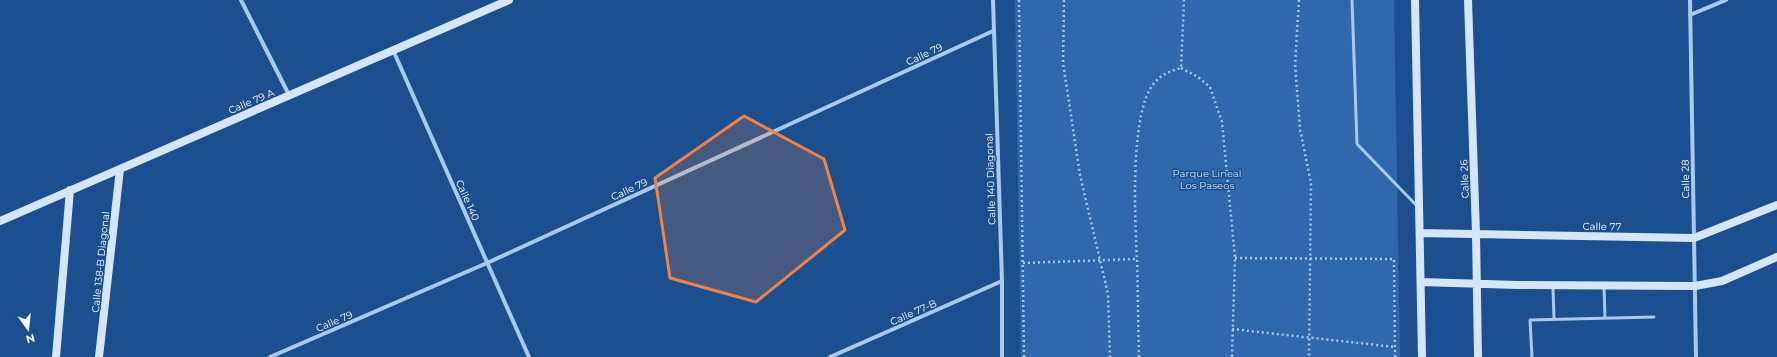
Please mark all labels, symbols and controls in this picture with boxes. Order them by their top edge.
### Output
street label: Calle 79 [904,40,945,69]
street label: Calle 79 A [226,86,277,117]
street label: Calle 140 Diagonal [982,133,999,225]
street label: Calle 26 [1457,159,1472,199]
street label: Calle 28 [1679,159,1692,199]
park label: Parque Lineal Los Paseos [1173,167,1241,192]
street label: Calle 79 [609,175,650,204]
street label: Calle 140 [453,178,483,223]
street label: Calle 138-B Diagonal [89,211,112,313]
street label: Calle 77 [1583,220,1622,233]
street label: Calle 77-B [888,296,939,328]
street label: Calle 79 [314,308,355,335]
north arrow [8,309,48,349]
text: N [24,331,37,347]

